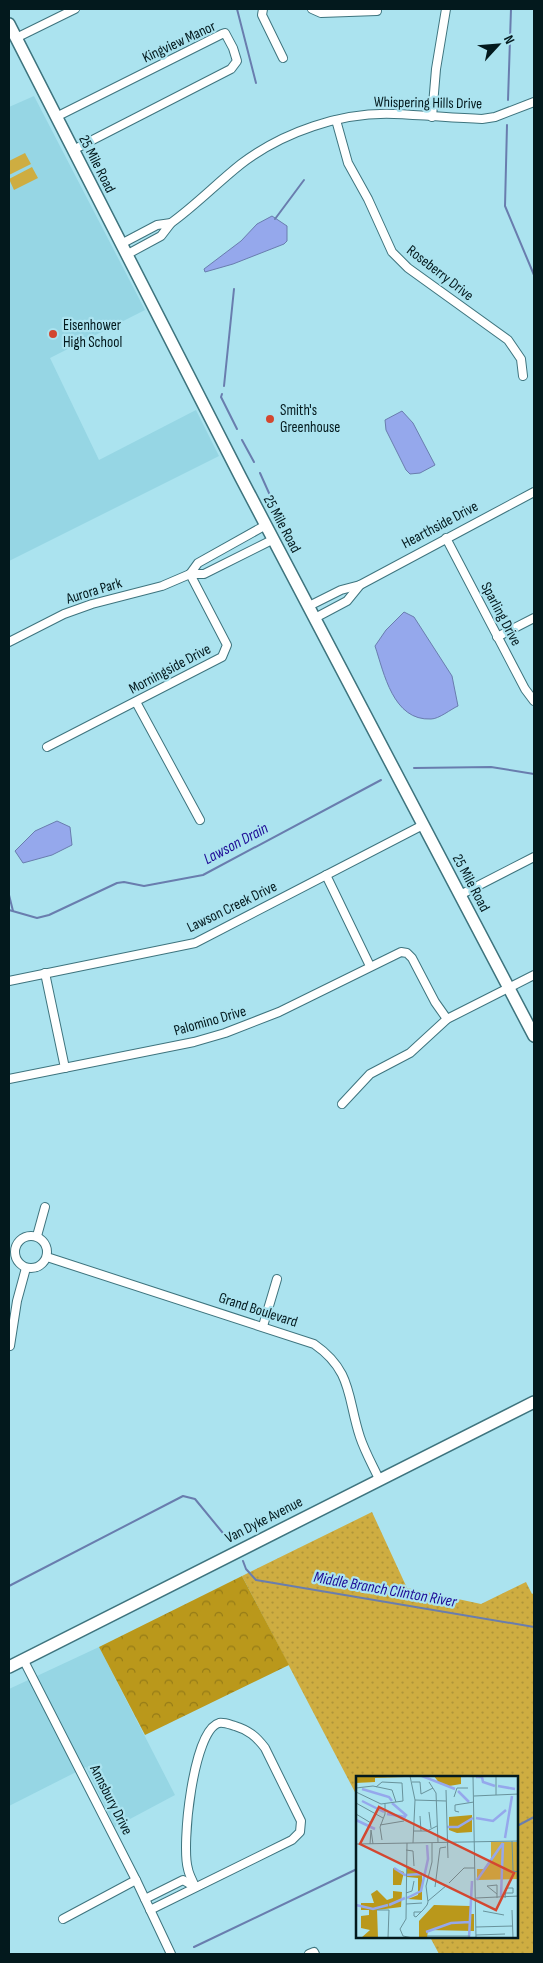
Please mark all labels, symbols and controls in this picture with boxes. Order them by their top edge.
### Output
street label: Kingview Manor [139,16,219,67]
north arrow [473,20,523,70]
text: N [500,32,519,47]
street label: Whispering Hills Drive [374,93,482,113]
street label: 25 Mile Road [74,132,120,196]
street label: Roseberry Drive [403,241,477,305]
place label: Eisenhower High School [63,316,122,352]
marker: Eisenhower High School [47,328,59,340]
place label: Smith's Greenhouse [280,401,340,437]
marker: Smith's Greenhouse [264,413,276,425]
street label: 25 Mile Road [259,492,305,556]
street label: Hearthside Drive [398,497,482,553]
street label: Aurora Park [63,573,124,609]
street label: Sparling Drive [476,579,526,649]
street label: Morningside Drive [126,639,214,699]
water label: Lawson Drain [200,819,272,869]
street label: 25 Mile Road [448,851,494,915]
street label: Lawson Creek Drive [184,877,280,937]
street label: Palomino Drive [172,1002,248,1040]
street label: Grand Boulevard [216,1288,300,1332]
street label: Van Dyke Avenue [222,1492,306,1548]
water label: Middle Branch Clinton River [312,1568,458,1612]
street label: Annsbury Drive [85,1761,137,1838]
inset map [356,1776,518,1938]

